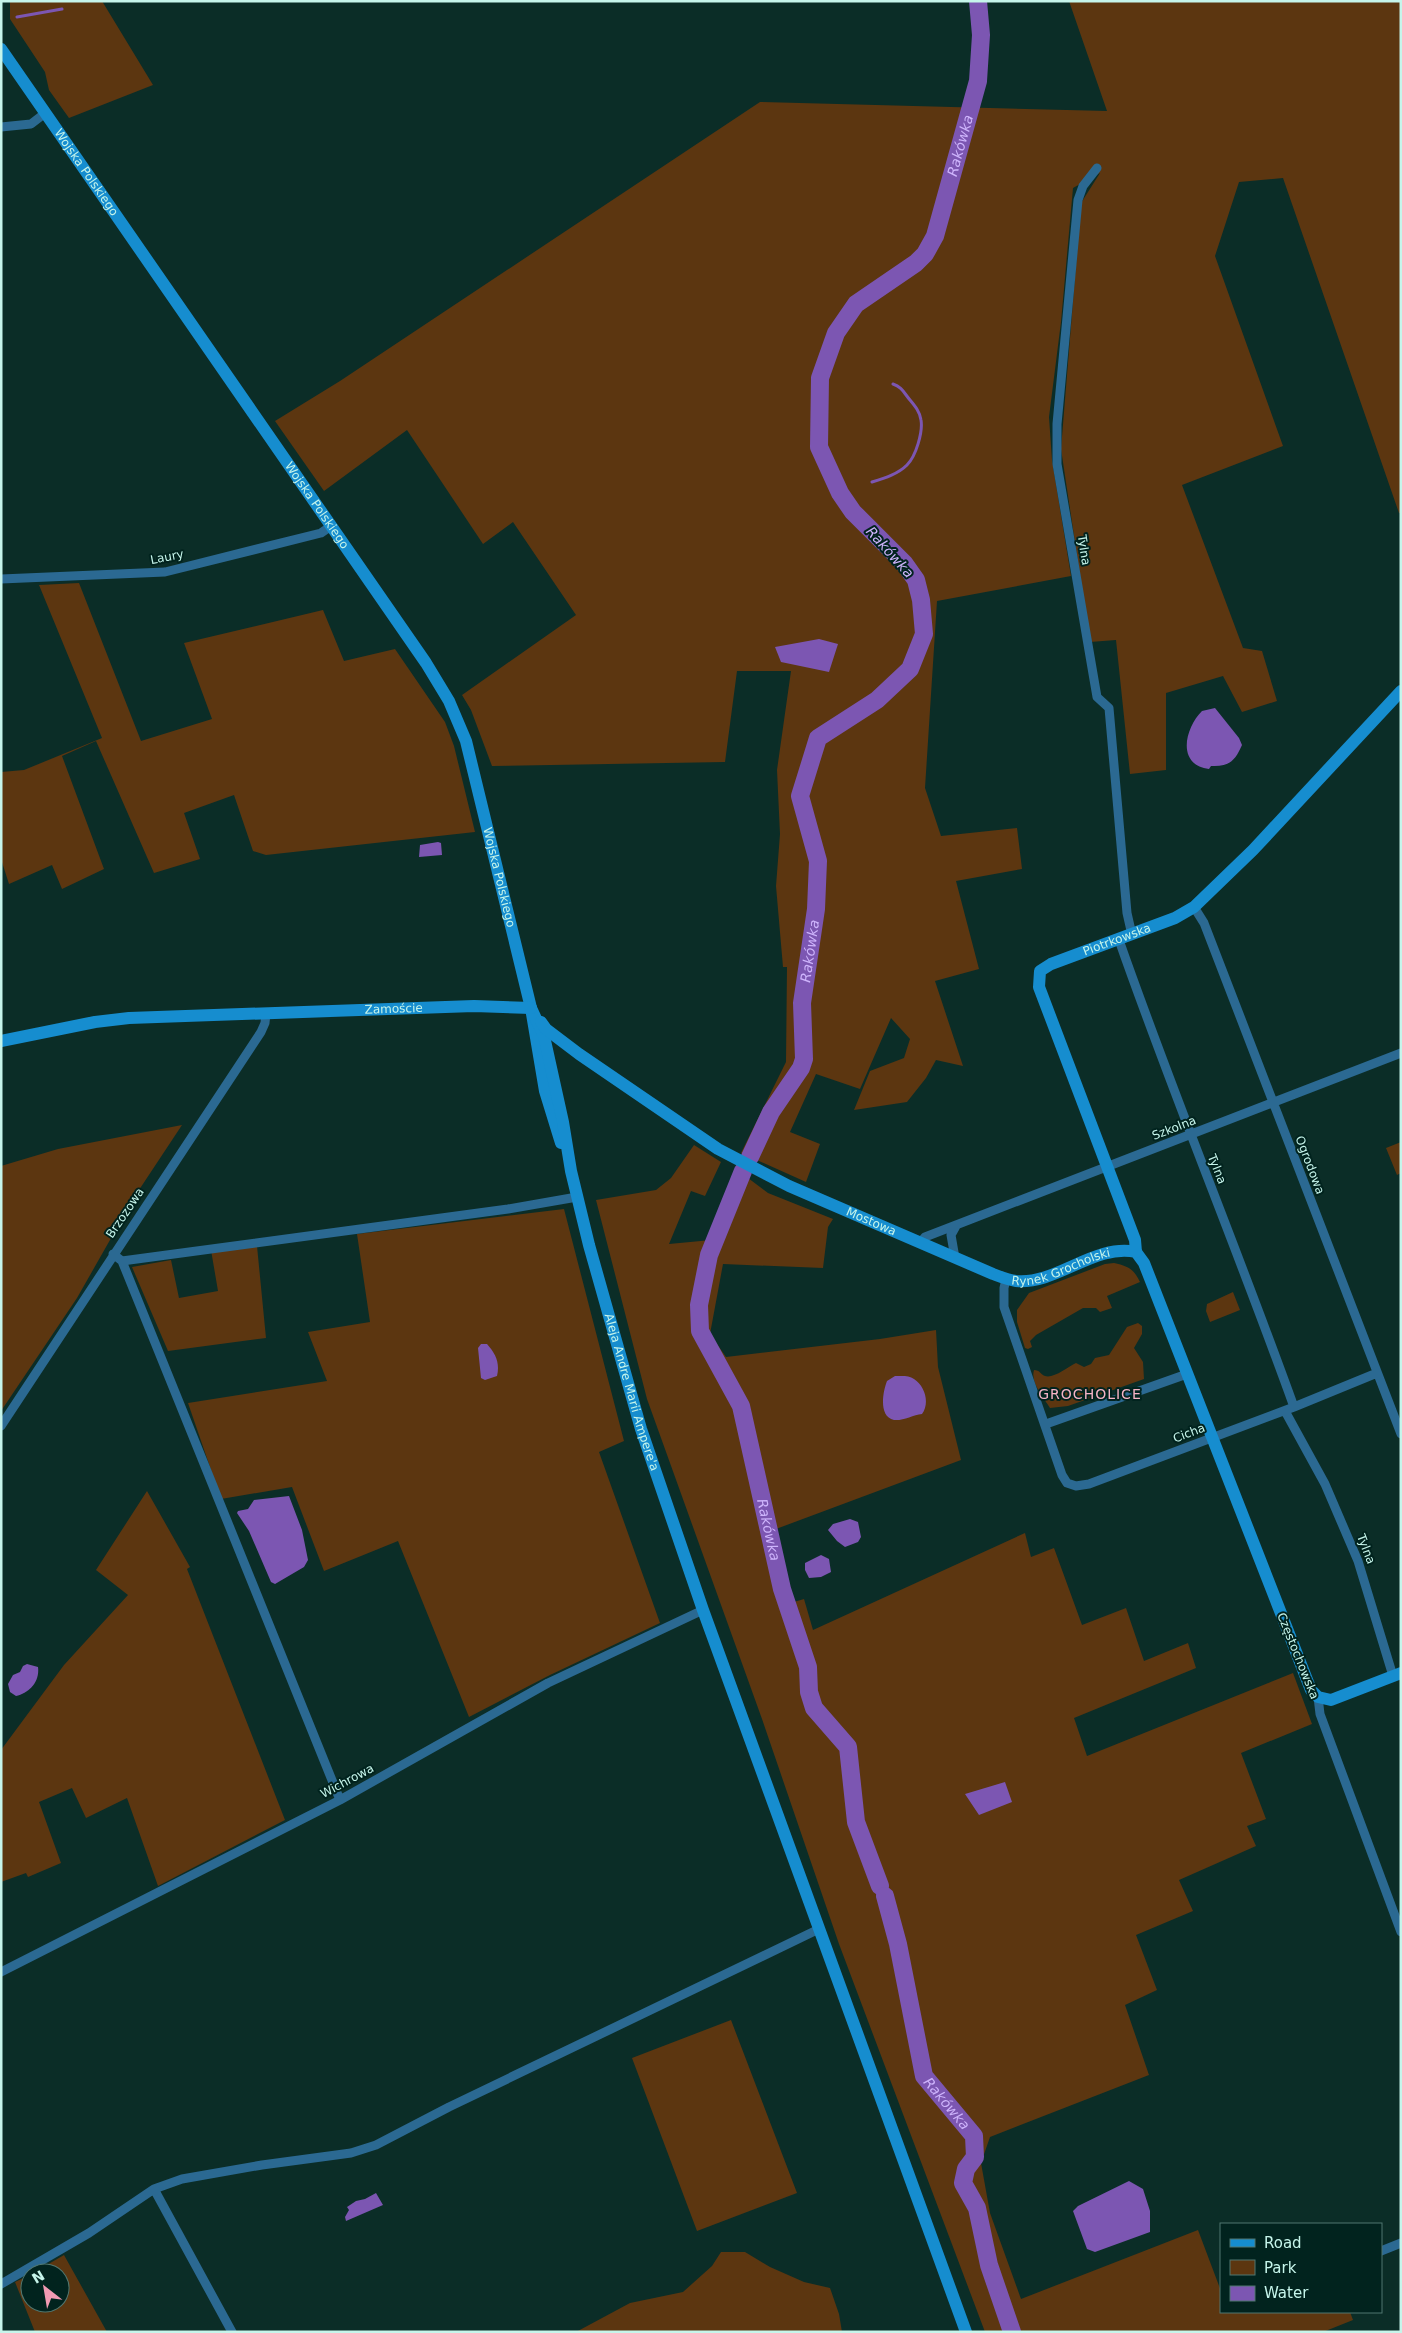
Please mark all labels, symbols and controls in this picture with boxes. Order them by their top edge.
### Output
water label: Rakówka [944,113,976,178]
street label: Wojska Polskiego [51,126,121,218]
street label: Wojska Polskiego [282,459,352,551]
water label: Rakówka [863,523,917,581]
street label: Tylna [1075,533,1093,566]
street label: Laury [149,547,185,567]
street label: Wojska Polskiego [480,826,518,929]
water label: Rakówka [797,919,822,983]
street label: Piotrkowska [1081,921,1153,959]
street label: Zamoście [364,1001,423,1017]
street label: Szkolna [1150,1113,1198,1143]
street label: Ogrodowa [1292,1134,1328,1196]
street label: Tylna [1204,1151,1229,1186]
street label: Brzozowa [103,1185,147,1241]
street label: Mostowa [844,1205,898,1238]
street label: Rynek Grocholski [1011,1245,1111,1288]
street label: Aleja Andre Marii Ampere'a [602,1312,662,1473]
district label: GROCHOLICE [1038,1386,1142,1402]
street label: Cicha [1171,1421,1207,1445]
water label: Rakówka [754,1497,783,1562]
street label: Tylna [1354,1531,1378,1566]
street label: Częstochowska [1274,1611,1322,1701]
street label: Wichrowa [318,1761,376,1801]
water label: Rakówka [921,2074,973,2133]
legend [1220,2223,1382,2313]
text: Road [1264,2234,1302,2252]
text: Park [1264,2259,1297,2277]
north arrow [20,2263,70,2313]
text: N [29,2267,47,2287]
text: Water [1264,2284,1309,2302]

